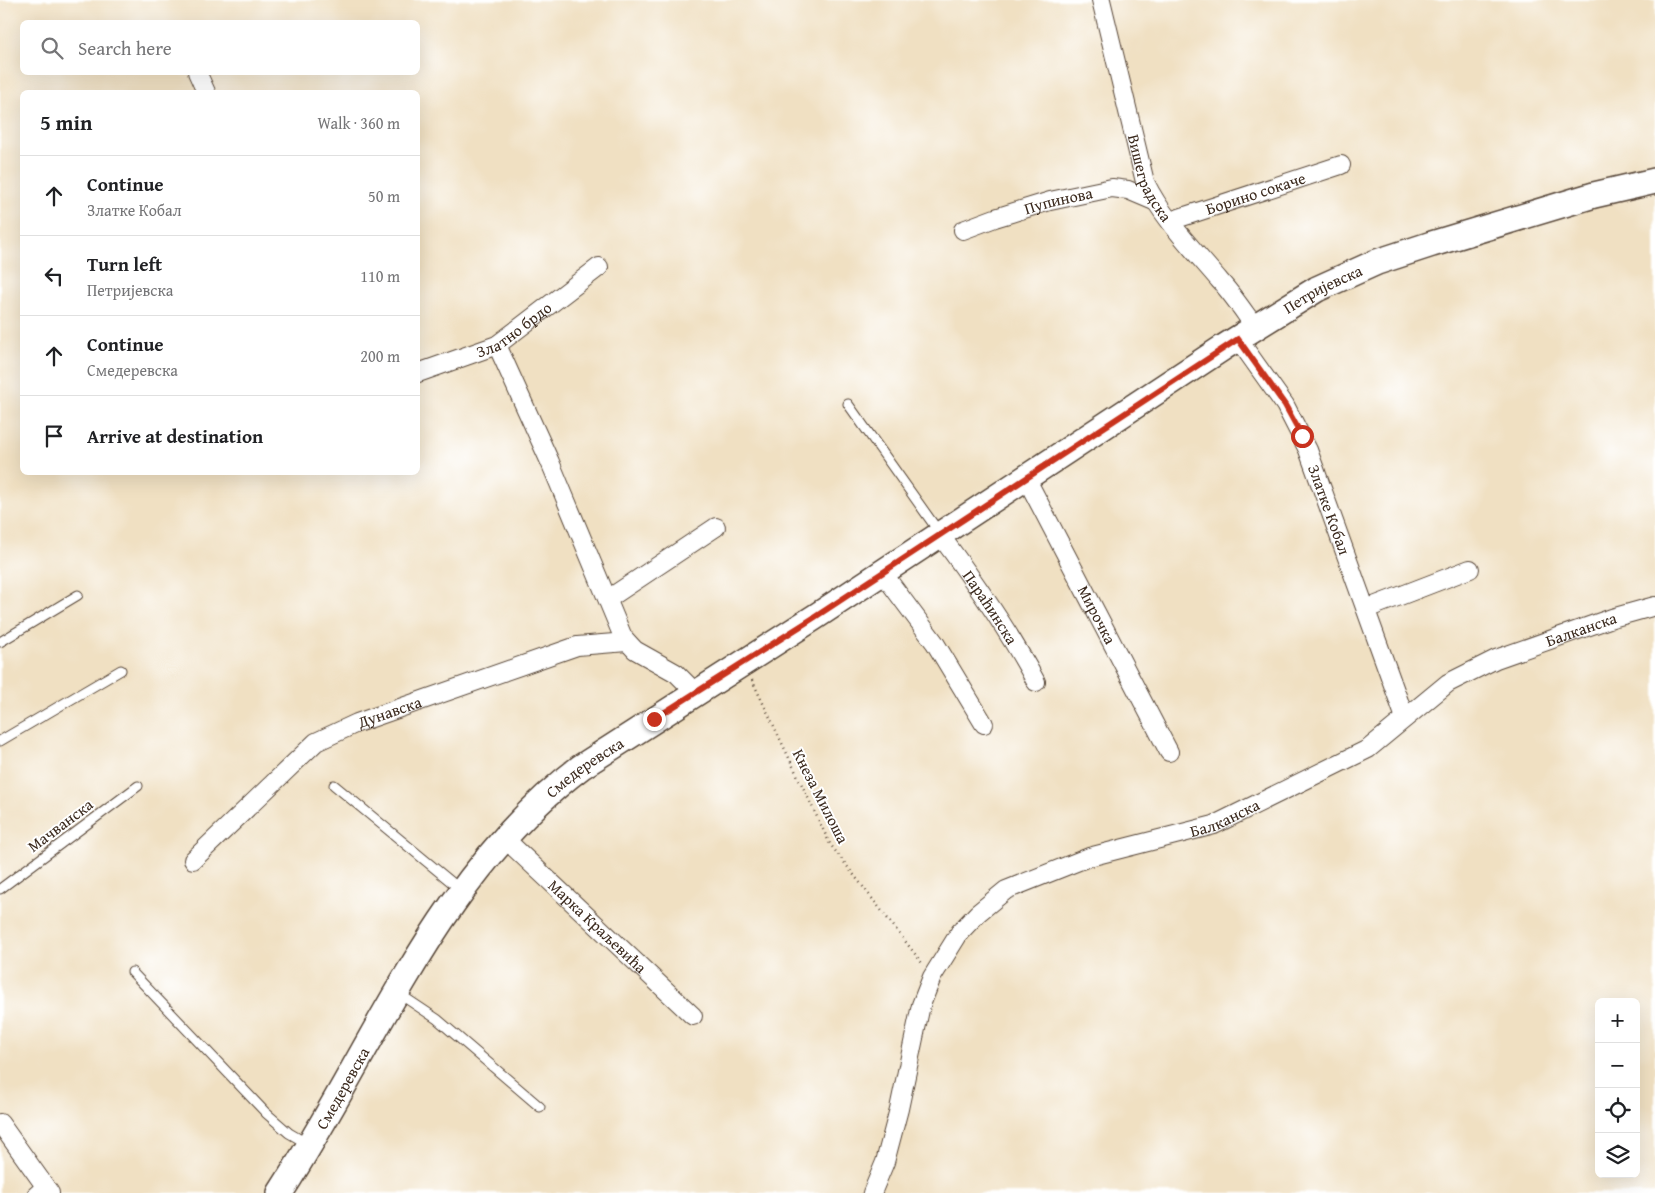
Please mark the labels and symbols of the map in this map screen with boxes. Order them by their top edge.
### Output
street label: Вишеградска [1122,132,1178,227]
street label: Борино сокаче [1203,165,1309,221]
street label: Пупинова [1021,180,1095,220]
street label: Петријевска [1278,258,1366,319]
street label: Златно брдо [473,296,557,363]
route start [1291,425,1314,448]
street label: Златке Кобал [1302,461,1357,558]
street label: Параћинска [957,565,1024,649]
street label: Мирочка [1072,581,1123,649]
street label: Балканска [1542,605,1620,653]
street label: Дунавска [353,689,425,734]
route end [643,708,666,731]
street label: Смедеревска [540,731,628,803]
street label: Кнеза Милоша [787,744,855,848]
street label: Мачванска [22,792,98,858]
street label: Балканска [1187,792,1264,843]
street label: Марка Краљевића [543,874,653,979]
street label: Смедеревска [310,1042,375,1134]

